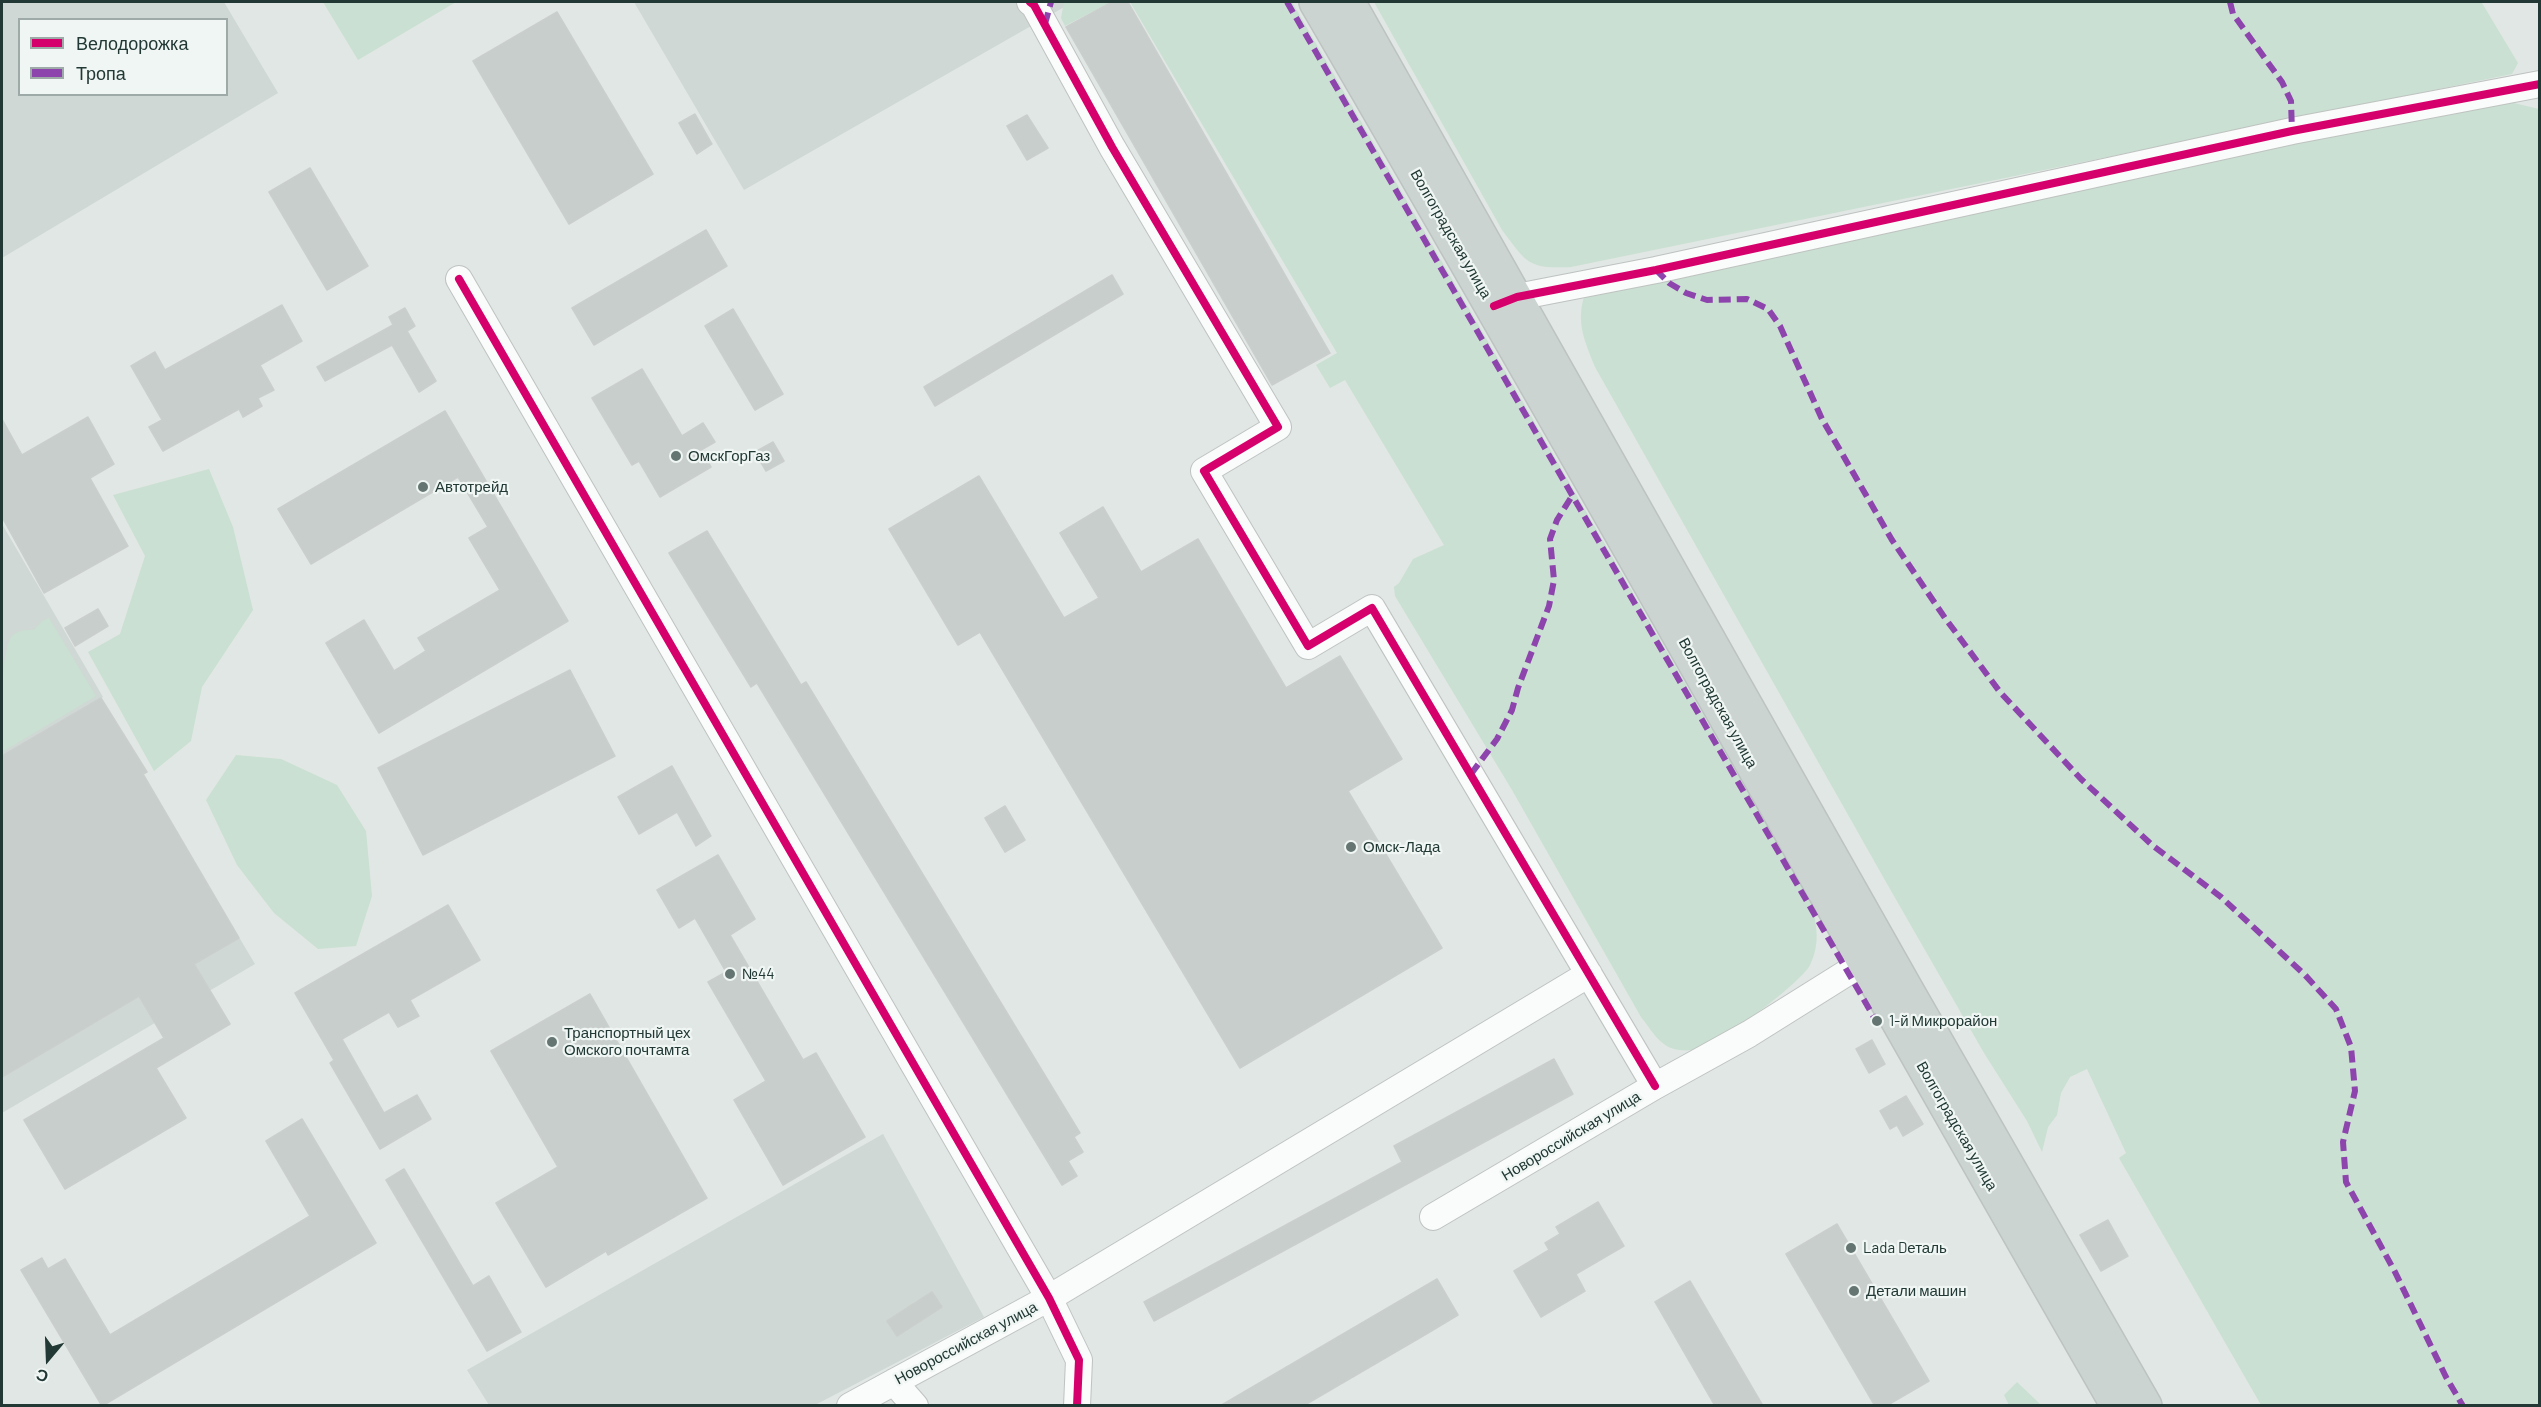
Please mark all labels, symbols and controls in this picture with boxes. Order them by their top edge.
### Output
legend [18,18,228,96]
text: Велодорожка [76,32,188,54]
text: Тропа [76,62,126,84]
street label: Волгоградская улица [1407,166,1495,302]
place label: ОмскГорГаз [688,447,770,465]
marker: ОмскГорГаз [669,449,683,463]
place label: Автотрейд [435,478,508,496]
marker: Автотрейд [416,480,430,494]
street label: Волгоградская улица [1675,635,1761,771]
place label: Омск-Лада [1363,838,1440,856]
marker: Омск-Лада [1344,840,1358,854]
place label: №44 [742,965,775,983]
marker: №44 [723,967,737,981]
place label: 1-й Микрорайон [1889,1012,1997,1030]
marker: 1-й Микрорайон [1870,1014,1884,1028]
place label: Транспортный цех Омского почтамта [564,1024,691,1059]
marker: Транспортный цех Омского почтамта [545,1035,559,1049]
street label: Волгоградская улица [1913,1058,2001,1194]
street label: Новороссийская улица [1498,1087,1644,1185]
place label: Lada Dеталь [1863,1239,1947,1257]
marker: Lada Dеталь [1844,1241,1858,1255]
place label: Детали машин [1866,1282,1967,1300]
marker: Детали машин [1847,1284,1861,1298]
street label: Новороссийская улица [892,1298,1040,1388]
north arrow [18,1329,78,1389]
text: С [33,1366,51,1387]

